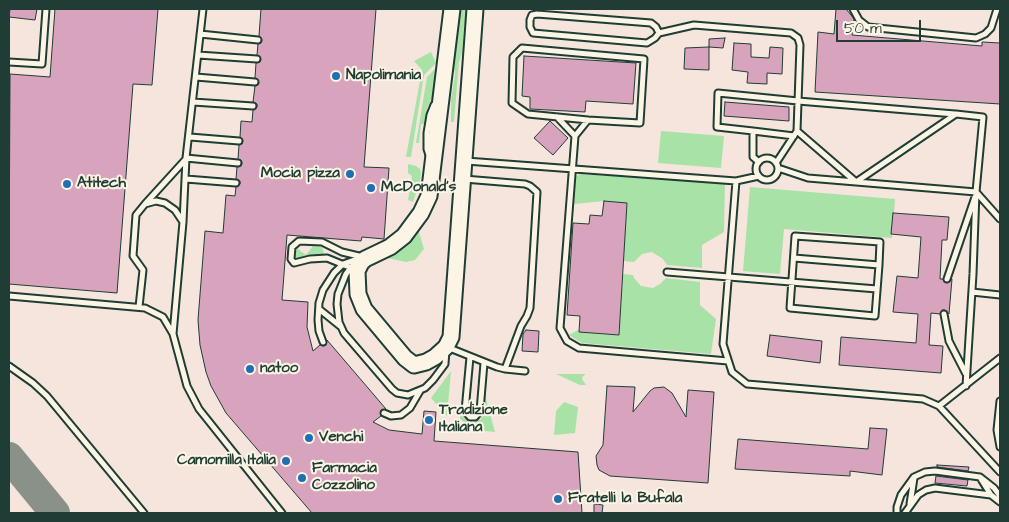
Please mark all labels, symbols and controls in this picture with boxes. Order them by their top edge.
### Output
scale bar [839,10,924,42]
text: 50 m [844,18,882,39]
place label: Napolimania [346,67,421,85]
marker: Napolimania [330,70,342,82]
place label: Mocia pizza [261,165,340,183]
marker: Mocia pizza [344,168,356,180]
place label: Atitech [77,175,126,193]
marker: Atitech [61,178,73,190]
place label: McDonald's [381,179,456,197]
marker: McDonald's [365,182,377,194]
place label: natoo [260,360,298,378]
marker: natoo [244,363,256,375]
place label: Tradizione Italiana [439,402,508,437]
marker: Tradizione Italiana [423,414,435,426]
place label: Venchi [319,429,363,447]
marker: Venchi [303,432,315,444]
place label: Camomilla Italia [177,452,276,470]
marker: Camomilla Italia [280,455,292,467]
place label: Farmacia Cozzolino [312,460,377,495]
marker: Farmacia Cozzolino [296,472,308,484]
place label: Fratelli la Bufala [568,490,682,508]
marker: Fratelli la Bufala [552,493,564,505]

